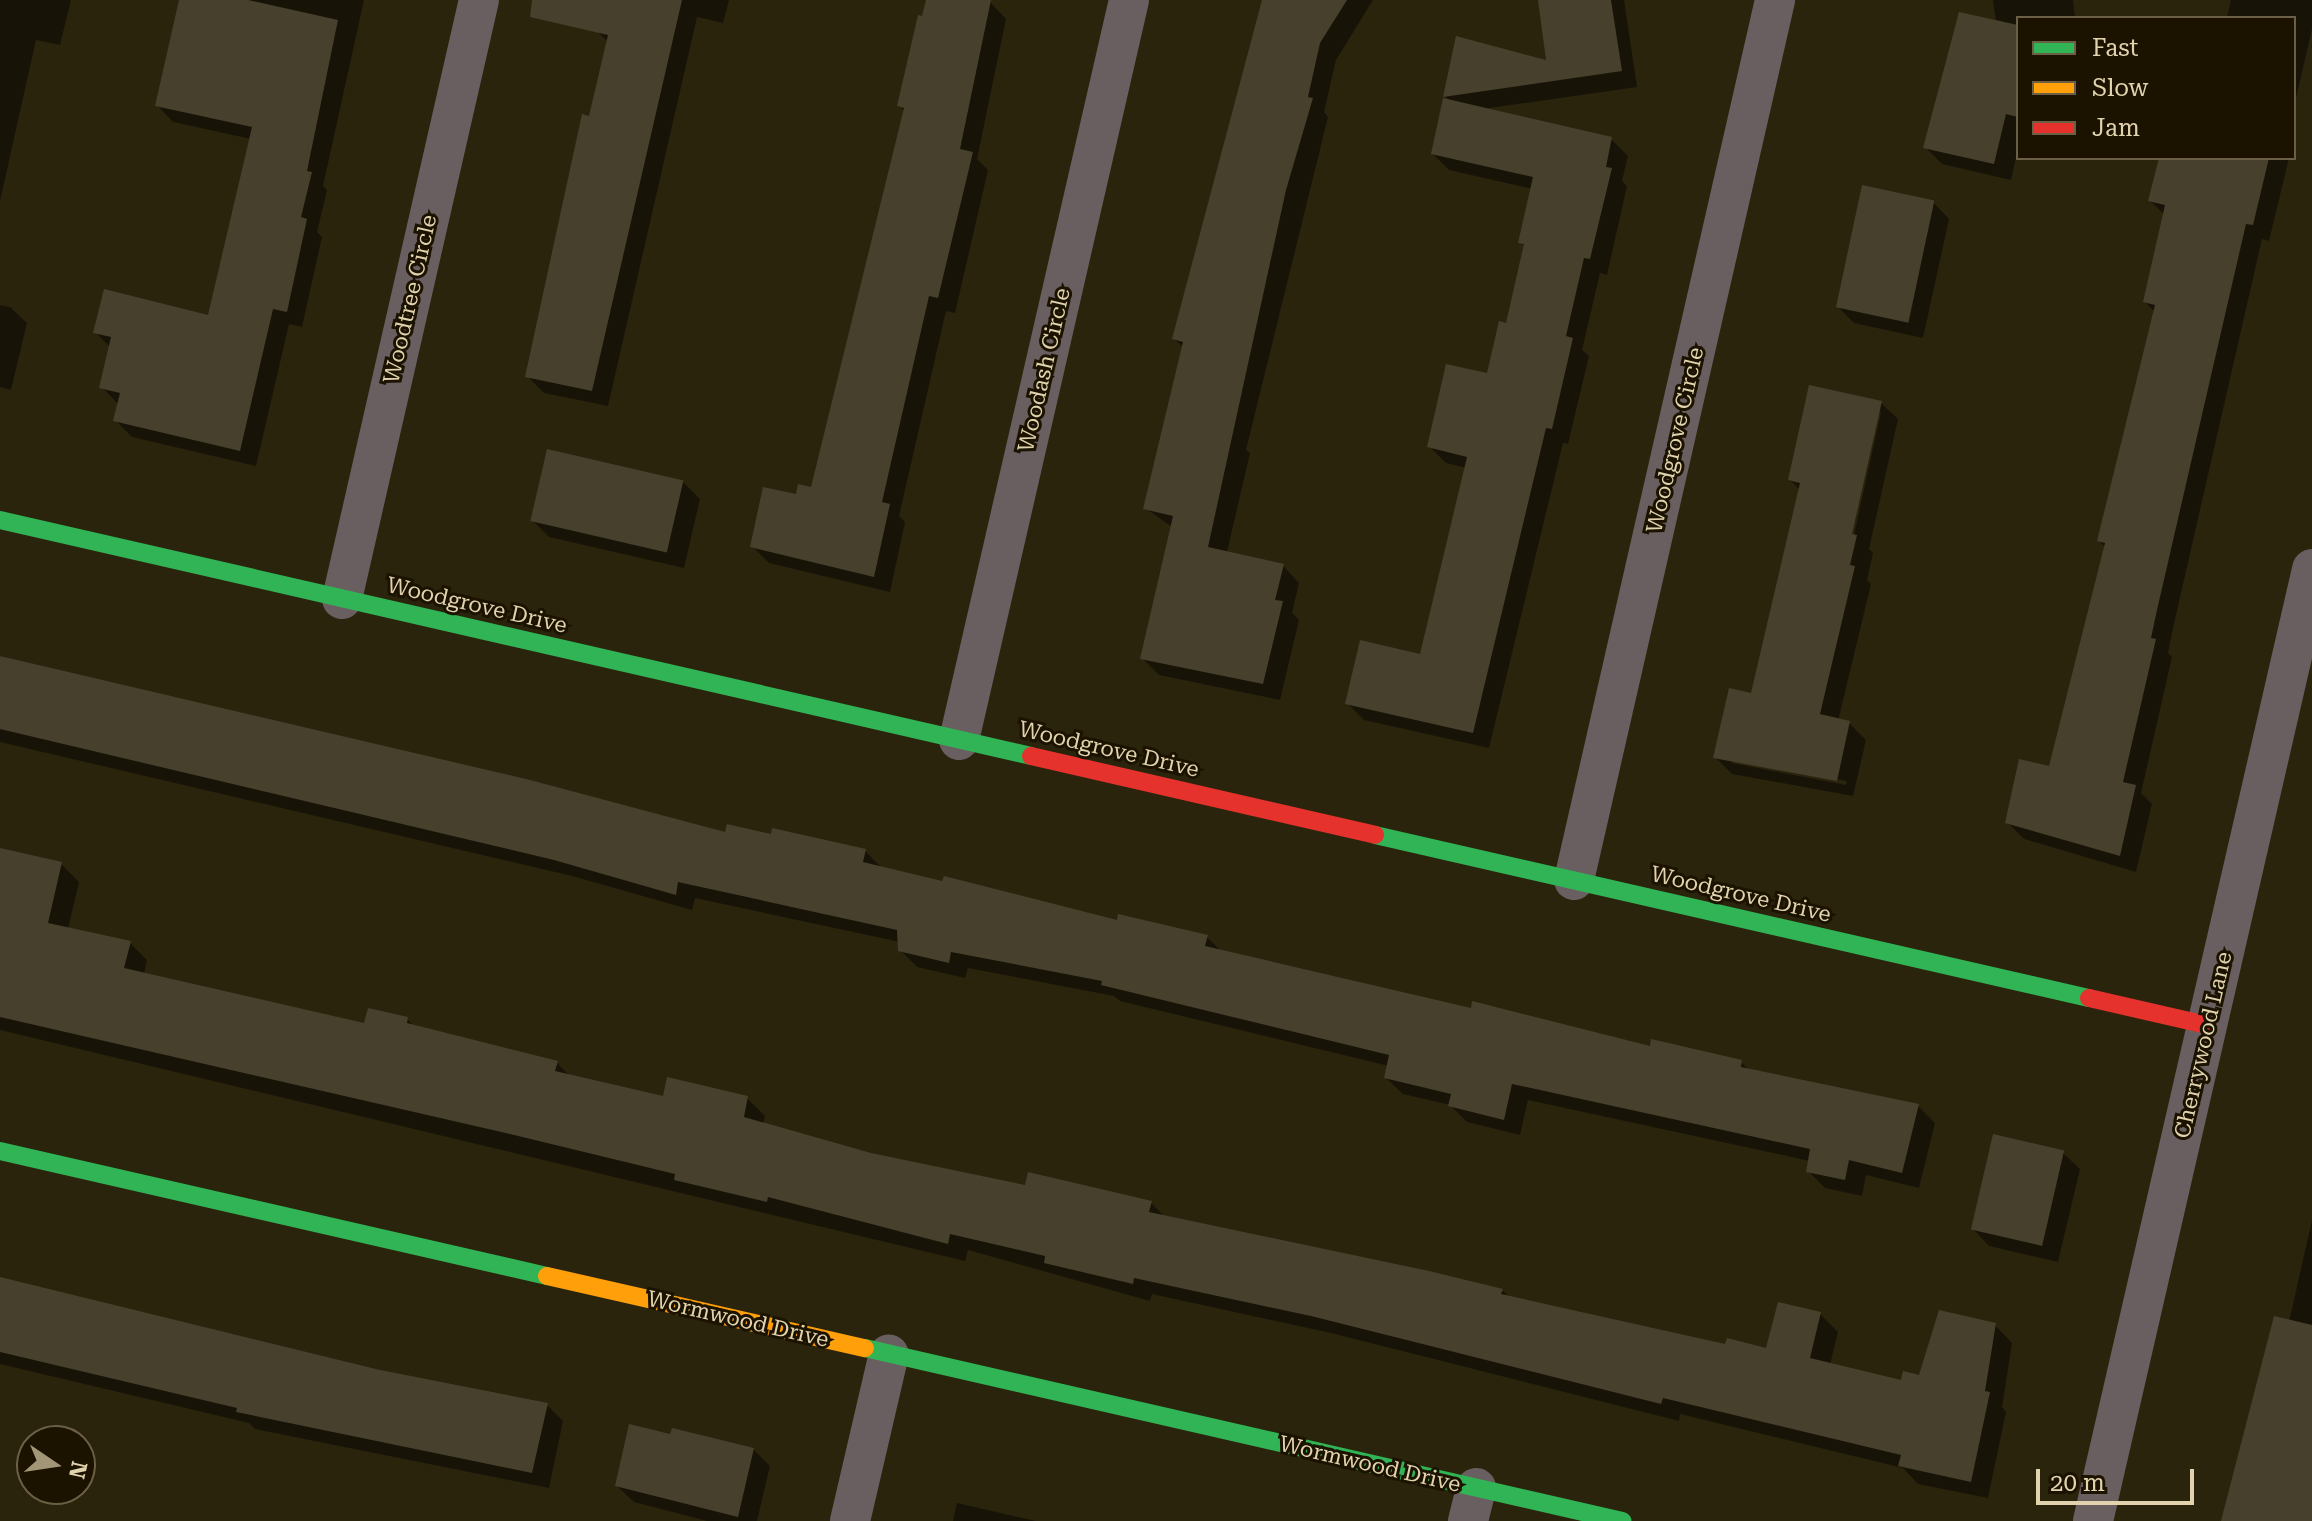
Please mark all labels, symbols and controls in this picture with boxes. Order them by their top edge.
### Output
legend [2016,16,2296,160]
text: Fast [2092,34,2139,62]
text: Slow [2092,74,2148,102]
text: Jam [2092,114,2140,142]
street label: Woodtree Circle [378,212,442,386]
street label: Woodash Circle [1012,285,1076,455]
street label: Woodgrove Circle [1641,345,1709,535]
street label: Woodgrove Drive [384,571,570,639]
street label: Woodgrove Drive [1016,715,1202,783]
street label: Woodgrove Drive [1648,860,1834,928]
street label: Cherrywood Lane [2169,949,2237,1141]
street label: Wormwood Drive [645,1285,831,1353]
north arrow [16,1425,96,1505]
street label: Wormwood Drive [1277,1430,1463,1498]
scale bar [2040,1453,2198,1503]
text: N [64,1459,92,1481]
text: 20 m [2050,1469,2105,1497]

